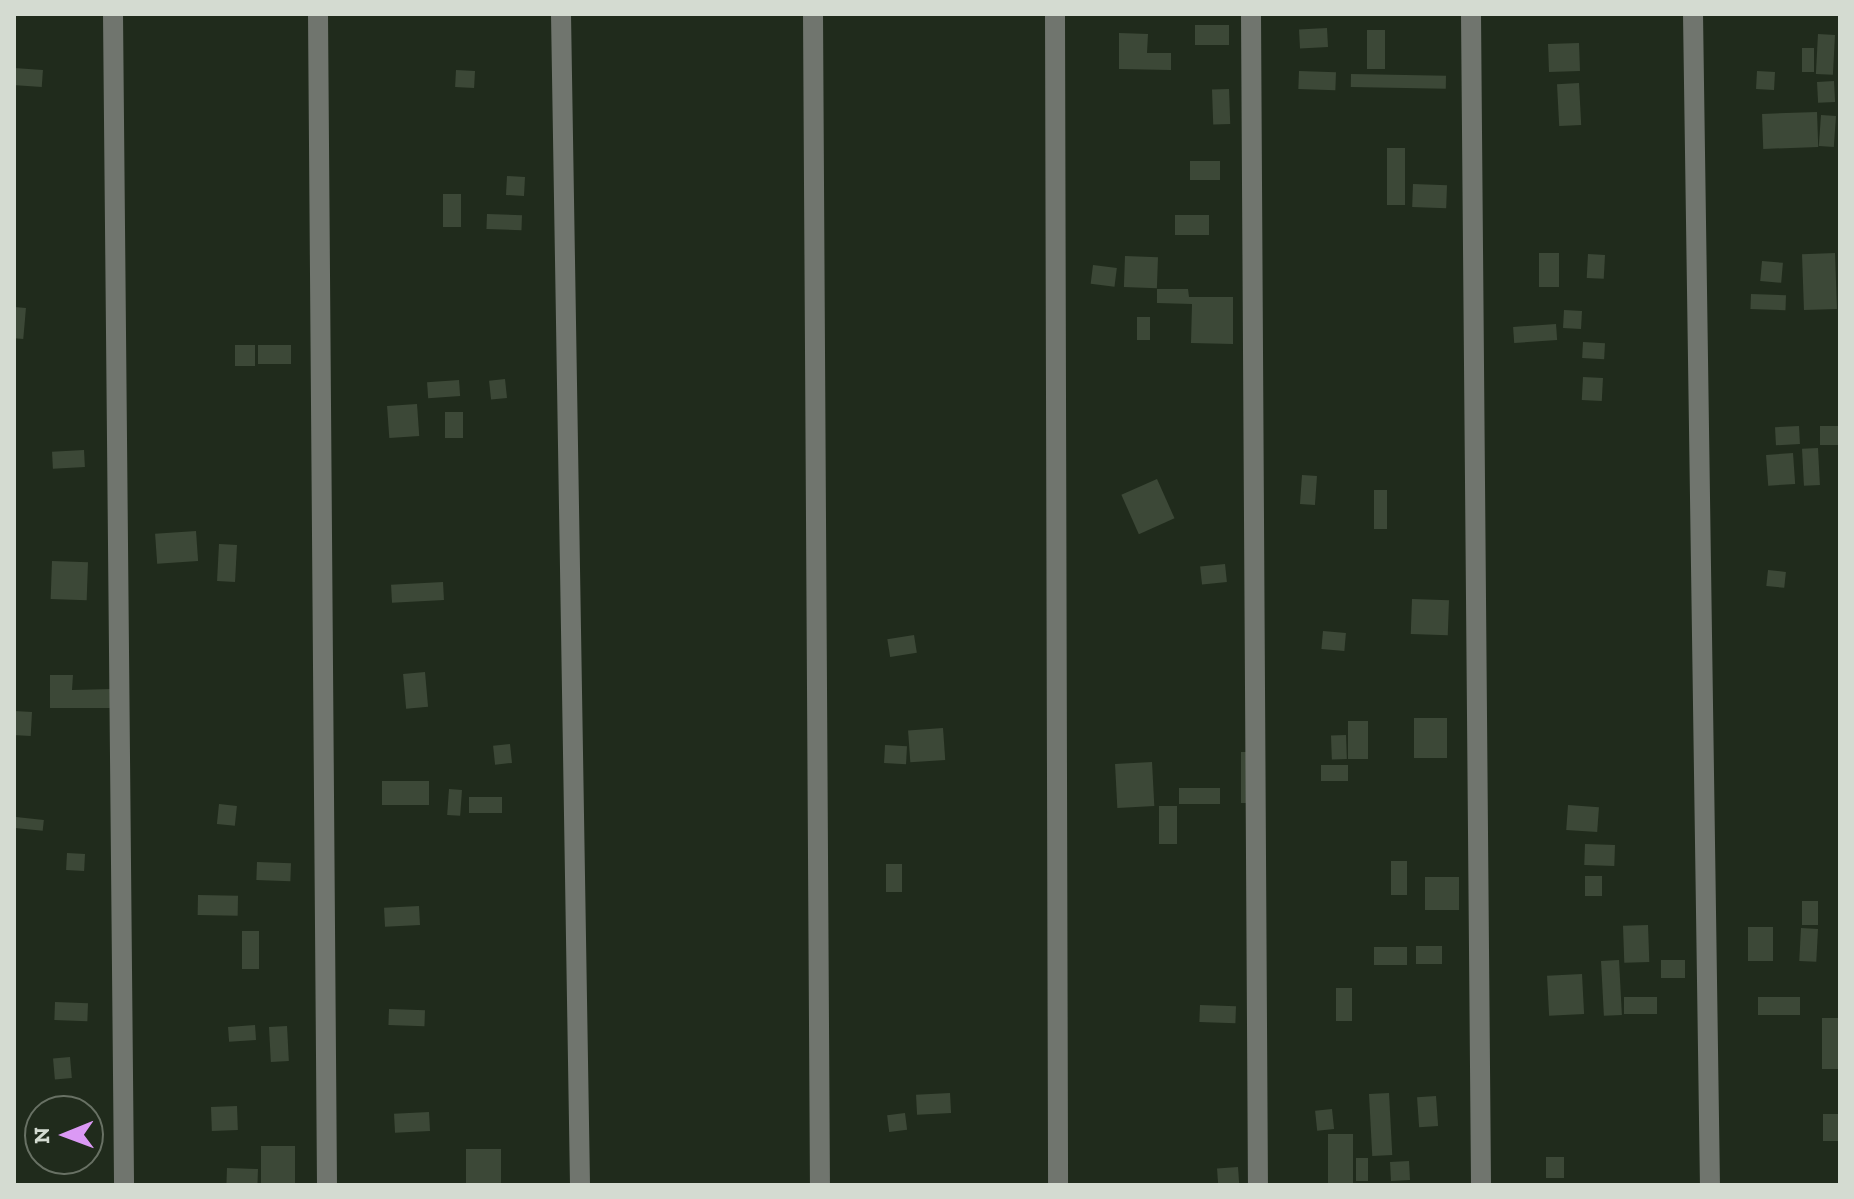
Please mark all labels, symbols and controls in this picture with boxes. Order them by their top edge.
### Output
north arrow [24,1095,104,1175]
text: N [28,1127,55,1144]

